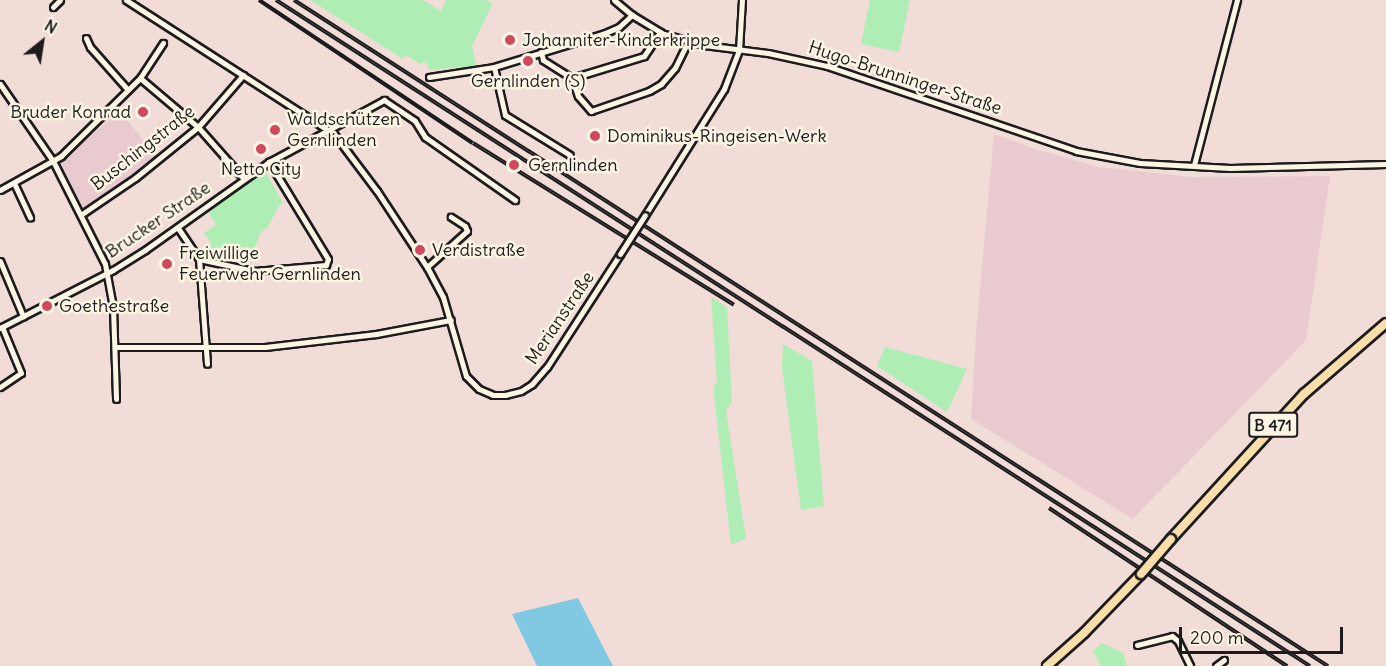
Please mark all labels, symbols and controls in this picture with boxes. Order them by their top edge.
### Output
north arrow [12,12,72,72]
text: N [41,15,61,38]
place label: Johanniter-Kinderkrippe [522,29,720,51]
marker: Johanniter-Kinderkrippe [503,33,517,47]
street label: Hugo-Brunninger-Straße [806,37,1004,119]
marker: Gernlinden (S) [521,54,535,68]
place label: Gernlinden (S) [471,70,585,92]
place label: Bruder Konrad [10,101,131,123]
street label: Buschingstraße [87,101,199,195]
marker: Bruder Konrad [136,105,150,119]
place label: Waldschützen Gernlinden [287,109,400,152]
marker: Waldschützen Gernlinden [268,123,282,137]
place label: Dominikus-Ringeisen-Werk [607,125,827,147]
marker: Dominikus-Ringeisen-Werk [588,129,602,143]
marker: Netto City [254,142,268,156]
place label: Gernlinden [528,154,618,176]
marker: Gernlinden [505,156,523,174]
place label: Netto City [221,158,301,180]
street label: Brucker Straße [101,177,215,263]
place label: Verdistraße [432,239,525,261]
place label: Freiwillige Feuerwehr Gernlinden [179,243,361,286]
marker: Verdistraße [413,243,427,257]
marker: Freiwillige Feuerwehr Gernlinden [160,257,174,271]
street label: Merianstraße [521,267,599,369]
place label: Goethestraße [59,295,169,317]
marker: Goethestraße [40,299,54,313]
road number: B 471 [1248,412,1298,438]
scale bar [1182,615,1346,653]
text: 200 m [1190,626,1244,649]

